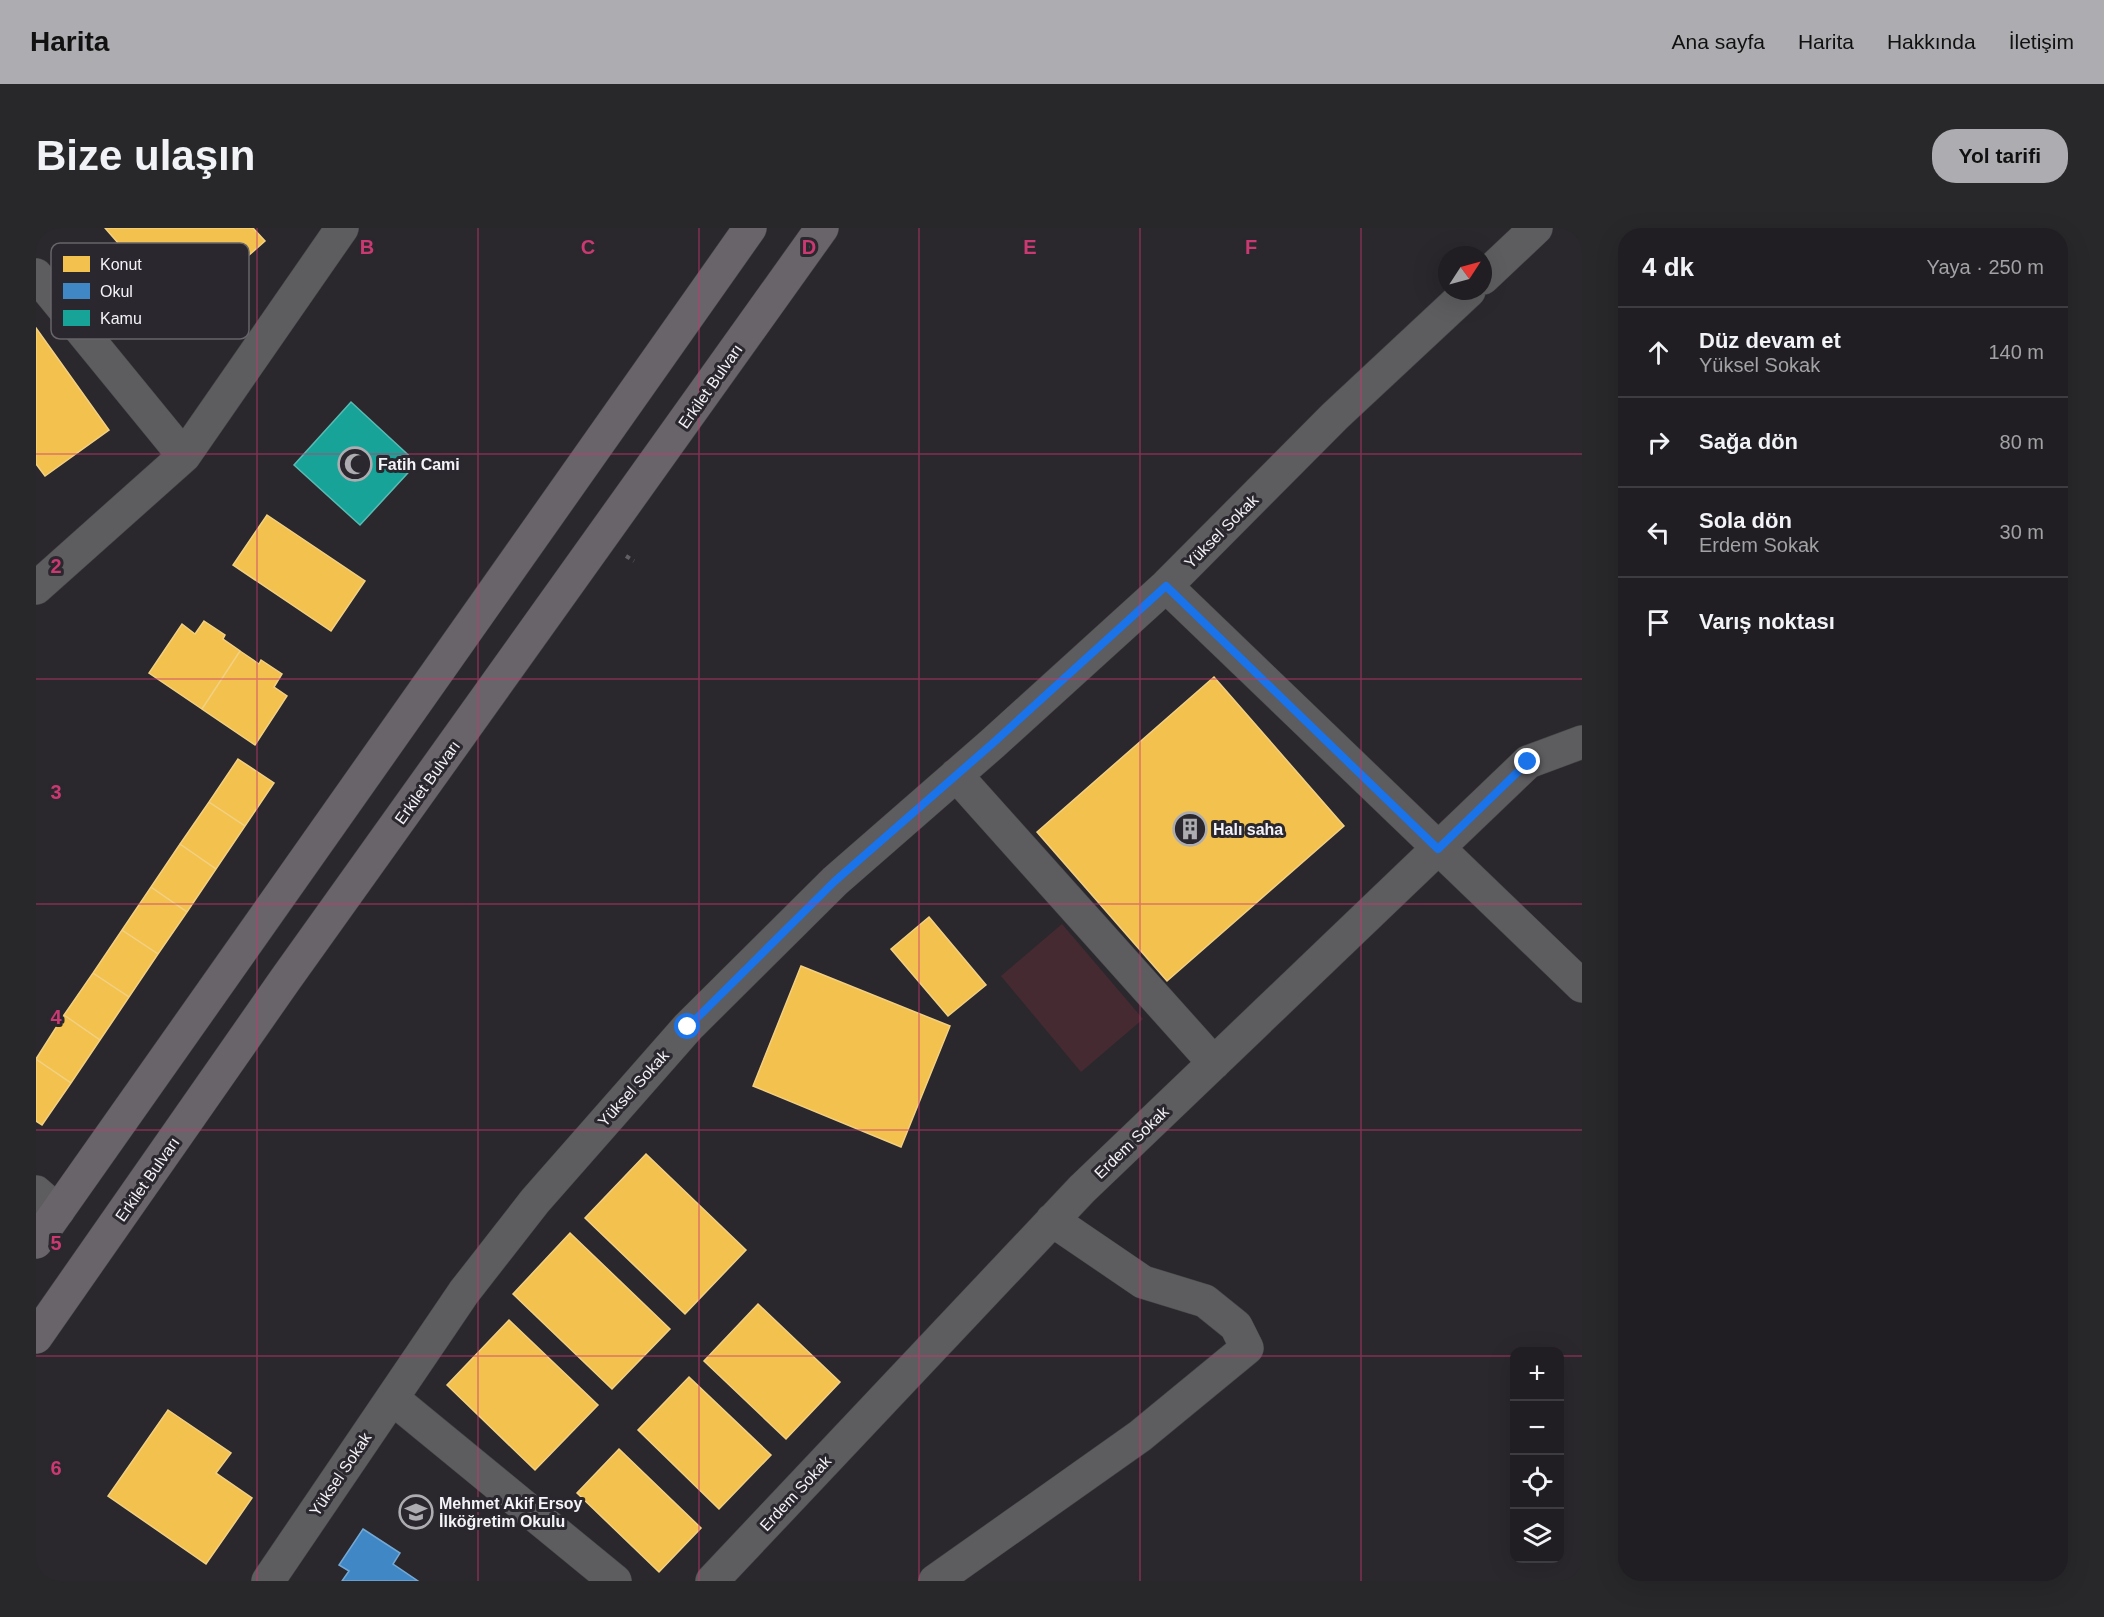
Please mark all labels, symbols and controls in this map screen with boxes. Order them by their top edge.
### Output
text: Harita [30,26,109,57]
text: Ana sayfa [1672,30,1765,53]
text: Harita [1798,30,1854,53]
text: Hakkında [1887,30,1976,53]
text: İletişim [2009,30,2074,53]
button: Yol tarifi [1932,129,2068,183]
text: Bize ulaşın [36,132,255,179]
text: B [360,236,374,258]
text: C [581,236,595,258]
text: D [802,236,816,258]
text: E [1023,236,1037,258]
text: F [1245,236,1257,258]
legend [51,243,249,339]
north arrow [1438,246,1492,300]
text: 4 dk [1642,252,1694,282]
text: Konut [100,256,142,273]
text: Yaya · 250 m [1927,256,2044,278]
text: Okul [100,283,133,300]
text: Kamu [100,310,142,327]
text: Düz devam et [1699,328,1841,353]
icon: ahead [1642,336,1675,369]
street label: Erkilet Bulvarı [675,341,746,432]
text: 140 m [1988,341,2044,363]
text: Yüksel Sokak [1699,354,1820,376]
icon: right [1642,426,1675,459]
text: Sağa dön [1699,429,1798,454]
text: 80 m [2000,431,2044,453]
mosque icon: Fatih Cami [337,446,373,482]
place label: Fatih Cami [378,456,460,473]
street label: Yüksel Sokak [1181,490,1262,572]
text: Sola dön [1699,508,1792,533]
icon: left [1642,516,1675,549]
text: 30 m [2000,521,2044,543]
text: Erdem Sokak [1699,534,1819,556]
text: 2 [50,555,62,577]
icon: arrive [1642,606,1675,639]
text: Varış noktası [1699,609,1835,634]
street label: Erkilet Bulvarı [392,737,463,827]
route end [1514,748,1540,774]
text: 3 [50,781,62,803]
building icon: Halı saha [1172,811,1208,847]
place label: Halı saha [1213,821,1283,838]
text: 4 [50,1006,62,1028]
route start [674,1013,700,1039]
street label: Yüksel Sokak [595,1046,673,1130]
street label: Erdem Sokak [1091,1102,1173,1182]
street label: Erkilet Bulvarı [112,1134,183,1225]
text: 5 [50,1232,62,1254]
map controls [1510,1347,1564,1563]
button: + [1510,1347,1564,1401]
button: − [1510,1401,1564,1455]
street label: Yüksel Sokak [306,1429,375,1519]
street label: Erdem Sokak [756,1452,835,1534]
button: locate [1510,1455,1564,1509]
text: 6 [50,1457,62,1479]
school or university icon: Mehmet Akif Ersoy İlköğretim Okulu [398,1494,434,1530]
place label: Mehmet Akif Ersoy İlköğretim Okulu [439,1495,583,1530]
button: layers [1510,1509,1564,1563]

